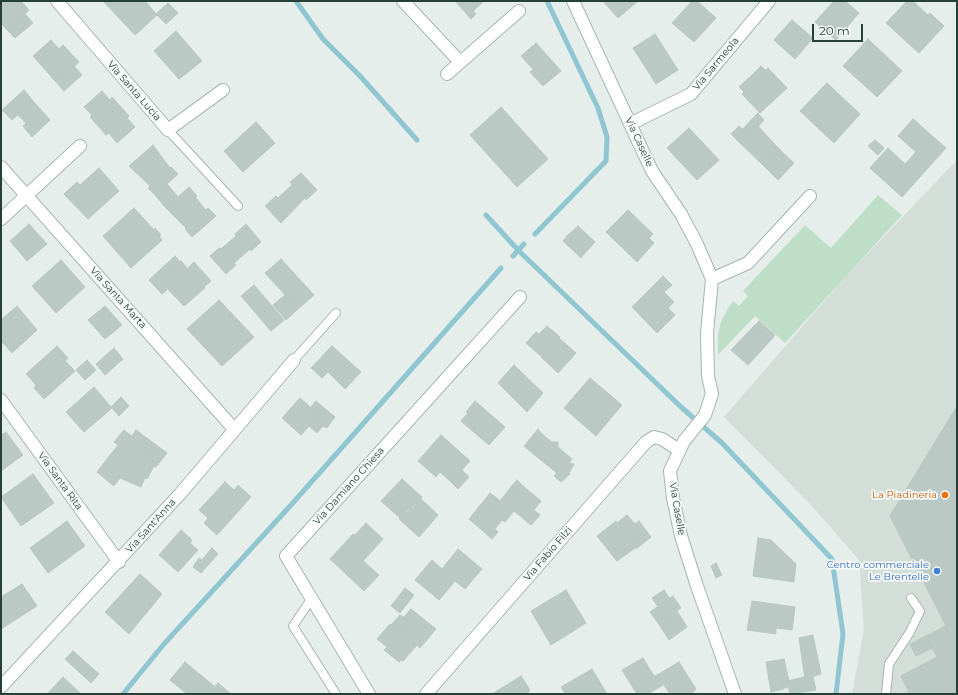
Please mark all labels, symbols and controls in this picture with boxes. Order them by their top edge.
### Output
scale bar [814,16,865,42]
text: 20 m [819,23,850,38]
street label: Via Sarmeola [690,35,742,93]
street label: Via Santa Lucia [105,58,163,124]
street label: Via Caselle [622,115,656,169]
street label: Via Santa Marta [87,265,149,331]
street label: Via Damiano Chiesa [311,445,387,527]
street label: Via Santa Rita [35,450,85,512]
street label: Via Caselle [666,482,688,536]
place label: La Piadineria [872,489,937,501]
marker: La Piadineria [940,490,950,500]
street label: Via Sant'Anna [123,496,179,556]
street label: Via Fabio Filzi [521,524,575,584]
place label: Centro commerciale Le Brentelle [827,559,929,582]
marker: Centro commerciale Le Brentelle [932,566,942,576]

